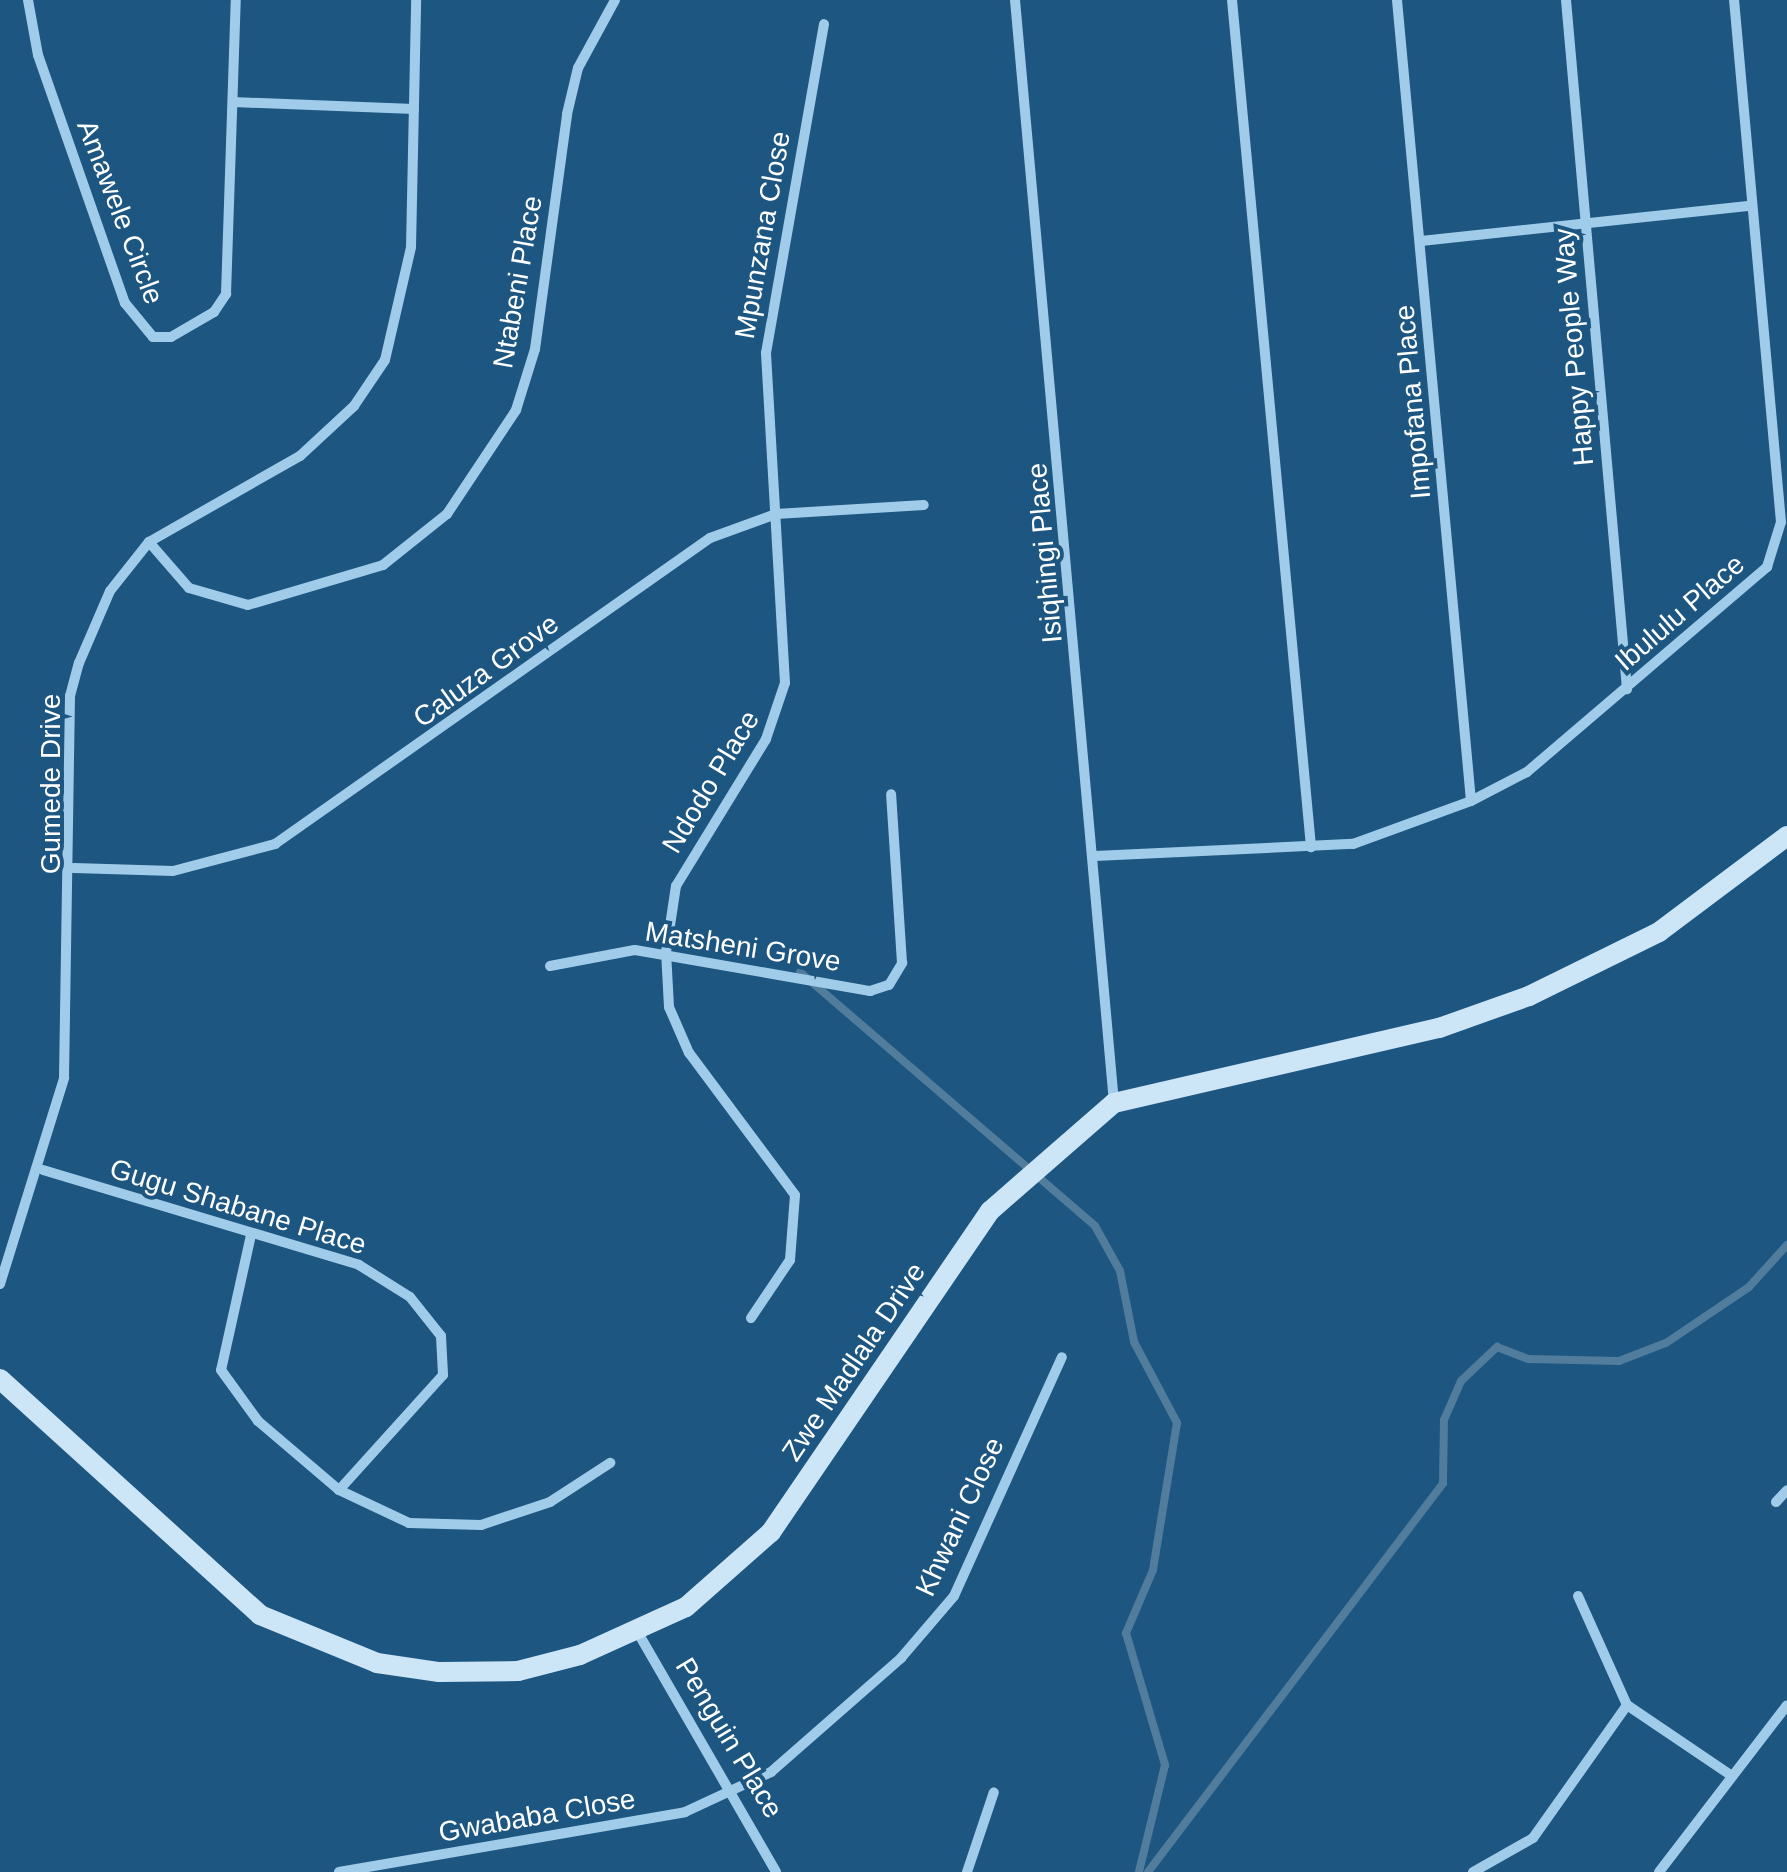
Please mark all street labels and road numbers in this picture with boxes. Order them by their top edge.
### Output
street label: Amawele Circle [69,115,171,309]
street label: Mpunzana Close [728,129,798,341]
street label: Ntabeni Place [486,193,550,371]
street label: Happy People Way [1547,227,1601,467]
street label: Impofana Place [1388,304,1438,500]
street label: Isiqhingi Place [1020,462,1070,644]
street label: Ibululu Place [1608,548,1752,678]
street label: Caluza Grove [407,607,565,735]
street label: Gumede Drive [34,694,68,874]
street label: Ndodo Place [655,705,767,859]
street label: Matsheni Grove [643,915,843,979]
street label: Gugu Shabane Place [106,1152,370,1262]
street label: Zwe Madlala Drive [775,1257,933,1467]
street label: Khwani Close [909,1432,1011,1602]
street label: Penguin Place [668,1652,790,1824]
street label: Gwababa Close [436,1782,638,1850]

